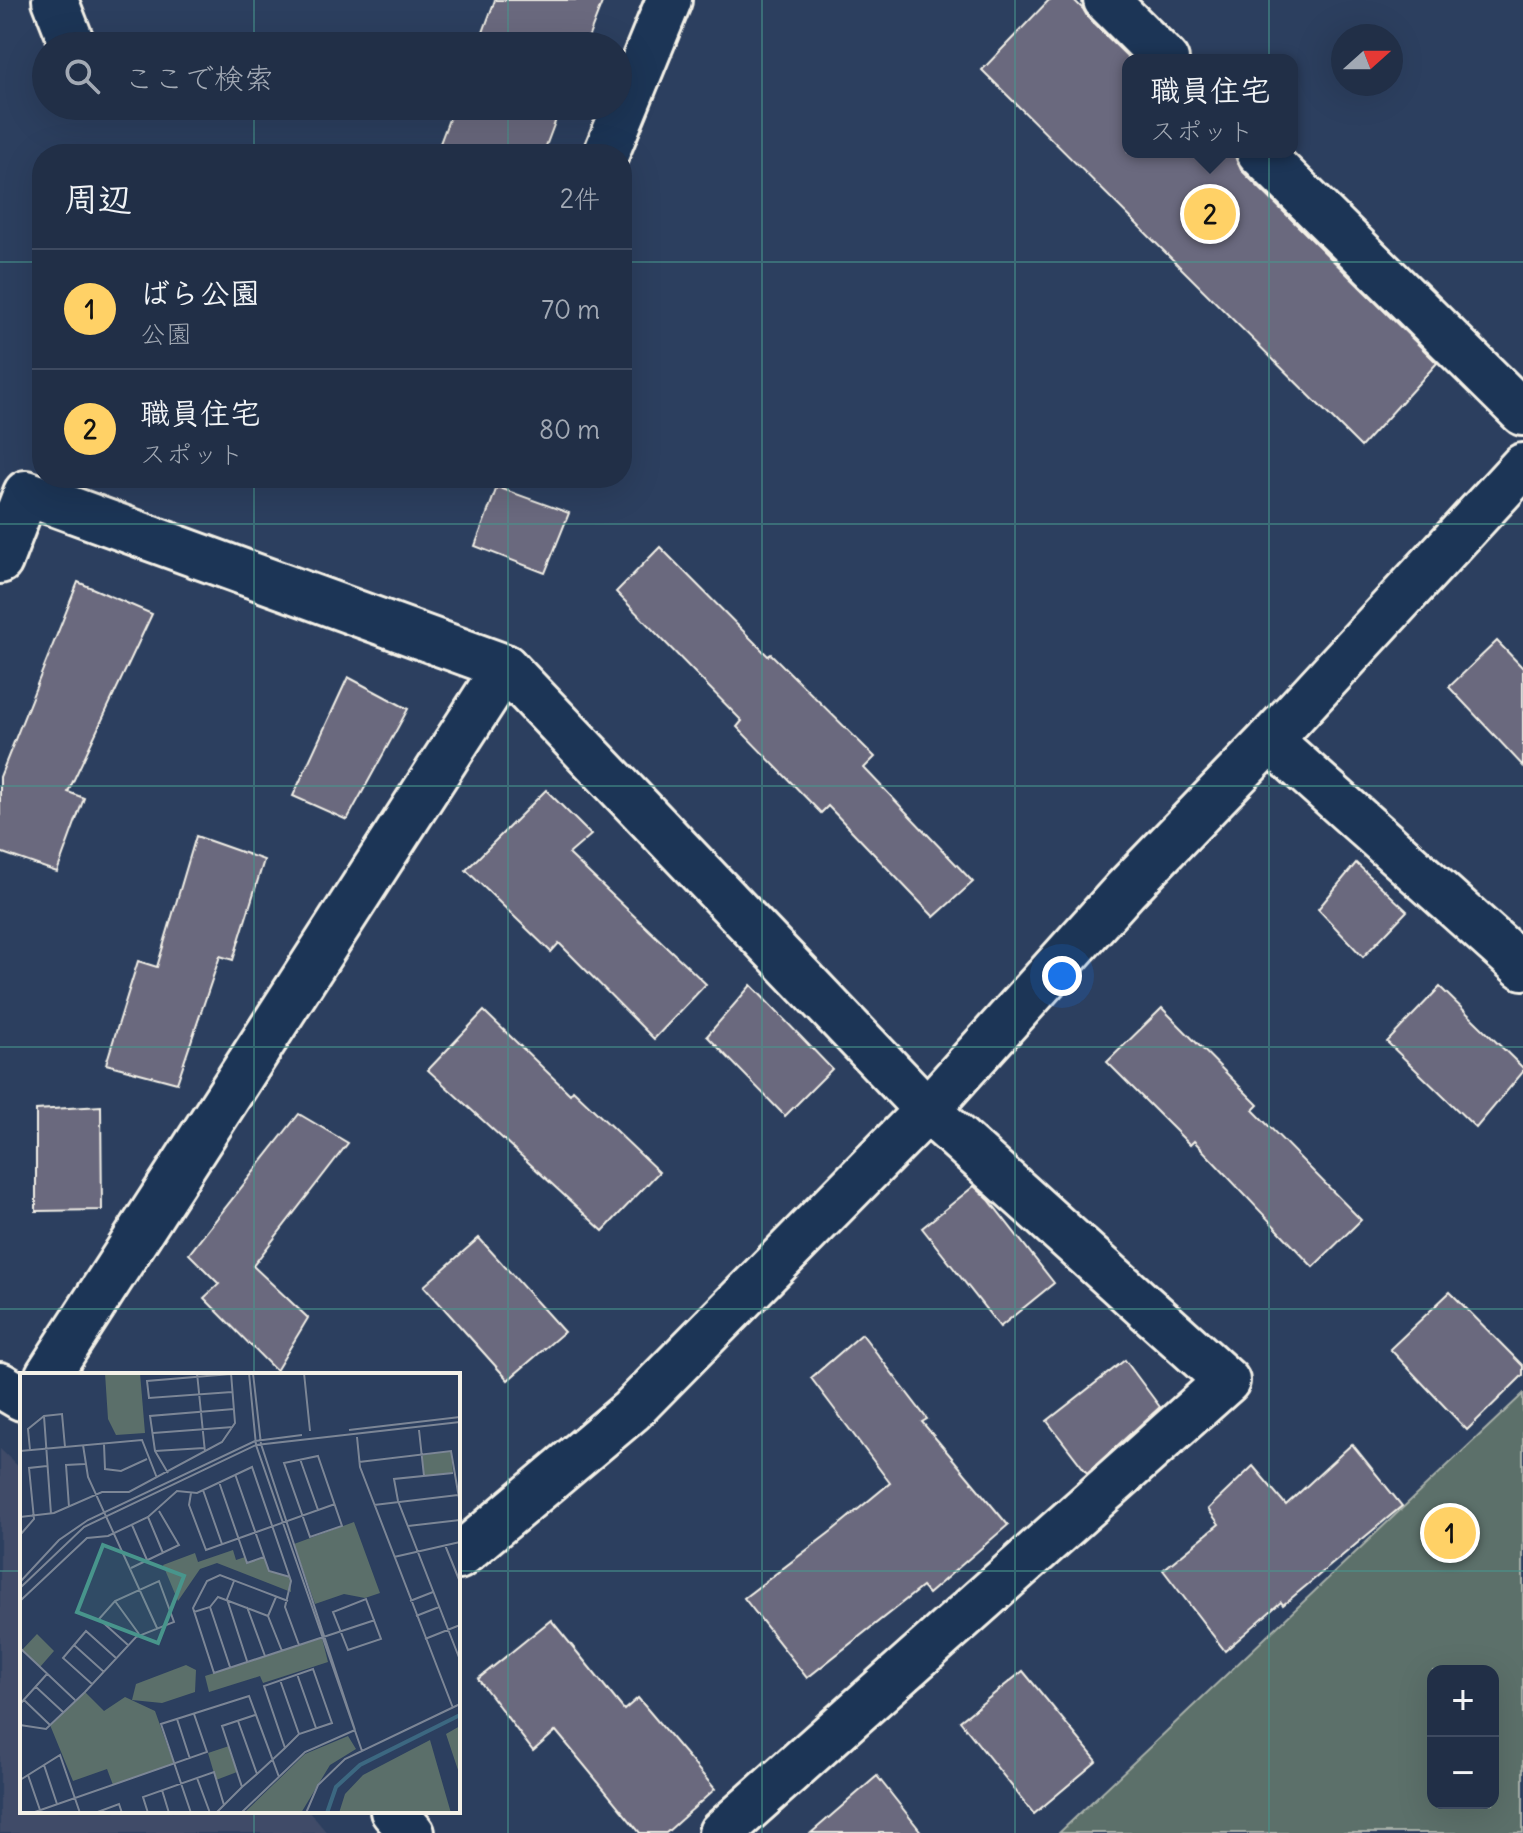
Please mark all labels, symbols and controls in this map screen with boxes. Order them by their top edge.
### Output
north arrow [1331,24,1403,96]
search box [32,32,632,120]
icon: search [60,54,104,98]
popup [1122,54,1298,158]
text: ここで検索 [124,59,274,97]
text: 職員住宅 [1150,71,1270,109]
text: スポット [1150,114,1254,147]
text: 周辺 [64,177,132,220]
text: 2件 [560,182,600,215]
pin: 2 [1184,184,1236,244]
text: ばら公園 [140,274,260,312]
text: 1 [85,293,95,326]
text: 70 m [541,293,600,326]
text: 公園 [140,317,192,350]
text: 職員住宅 [140,394,260,432]
text: 2 [83,413,97,446]
text: 80 m [539,413,600,446]
text: スポット [140,437,244,470]
your location [1042,956,1082,996]
inset map [20,1373,460,1813]
pin: 1 [1424,1503,1476,1563]
map controls [1427,1665,1499,1809]
button: + [1427,1665,1499,1737]
button: − [1427,1737,1499,1809]

